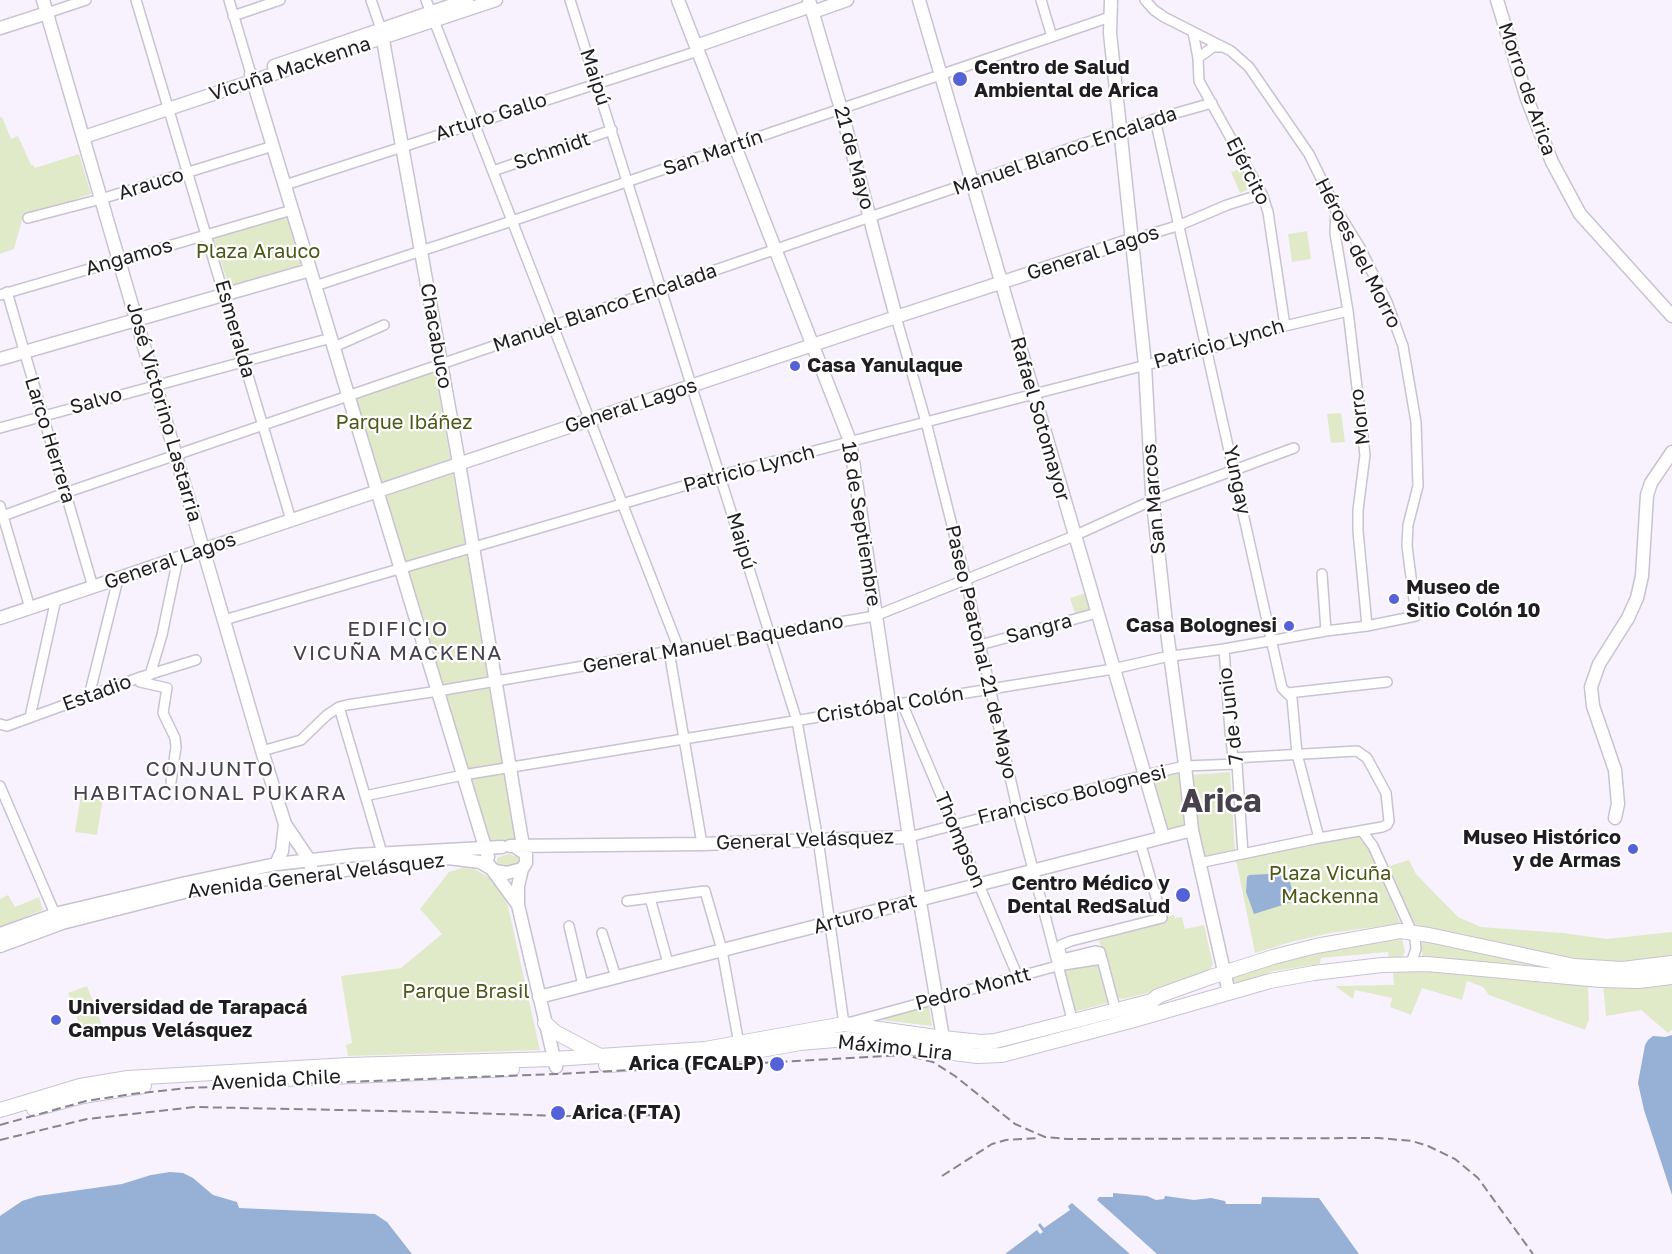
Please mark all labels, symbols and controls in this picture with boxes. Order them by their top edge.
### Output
street label: Morro de Arica [1493,19,1561,159]
street label: Vicuña Mackenna [206,32,374,106]
street label: Maipú [575,46,615,108]
place label: Centro de Salud Ambiental de Arica [974,56,1158,103]
marker: Centro de Salud Ambiental de Arica [951,70,969,88]
street label: Arturo Gallo [432,88,550,146]
street label: Manuel Blanco Encalada [950,101,1180,201]
street label: 21 de Mayo [829,104,879,212]
street label: San Martín [660,125,766,181]
street label: Schmidt [511,127,593,175]
street label: Ejército [1221,133,1275,209]
street label: Arauco [115,163,187,205]
street label: Héroes del Morro [1310,174,1406,332]
street label: General Lagos [1024,220,1162,286]
street label: Angamos [83,233,175,281]
park label: Plaza Arauco [196,240,320,264]
street label: Manuel Blanco Encalada [490,258,720,358]
street label: Esmeralda [210,277,260,381]
street label: Chacabuco [415,281,457,391]
street label: José Victorino Lastarria [121,299,207,525]
street label: Patricio Lynch [1151,314,1287,374]
street label: Rafael Sotomayor [1005,334,1075,504]
place label: Casa Yanulaque [807,354,963,378]
marker: Casa Yanulaque [788,359,802,373]
street label: General Lagos [562,373,700,439]
street label: Larco Herrera [19,374,81,506]
street label: Salvo [67,382,125,420]
street label: Morro [1345,387,1375,447]
park label: Parque Ibáñez [336,411,472,435]
street label: Patricio Lynch [681,440,817,498]
street label: 18 de Septiembre [836,440,886,608]
street label: San Marcos [1137,443,1171,555]
street label: Yungay [1218,443,1256,517]
street label: Maipú [721,510,761,572]
street label: Paseo Peatonal 21 de Mayo [940,523,1022,781]
street label: General Lagos [101,527,239,595]
place label: Museo de Sitio Colón 10 [1406,576,1541,623]
marker: Museo de Sitio Colón 10 [1387,592,1401,606]
street label: General Manuel Baquedano [581,609,845,679]
street label: Sangra [1003,609,1075,649]
place label: Casa Bolognesi [1126,614,1277,638]
district label: EDIFICIO VICUÑA MACKENA [293,616,503,666]
marker: Casa Bolognesi [1282,619,1296,633]
street label: 7 de Junio [1213,666,1249,766]
street label: Estadio [59,669,135,717]
street label: Cristóbal Colón [815,682,965,728]
district label: CONJUNTO HABITACIONAL PUKARA [73,756,347,806]
street label: Francisco Bolognesi [975,760,1169,830]
district label: Arica [1181,783,1261,821]
street label: Thompson [929,789,991,891]
street label: General Velásquez [716,825,894,855]
place label: Museo Histórico y de Armas [1463,826,1621,873]
marker: Museo Histórico y de Armas [1626,842,1640,856]
street label: Avenida General Velásquez [186,848,446,904]
park label: Plaza Vicuña Mackenna [1269,862,1391,909]
place label: Centro Médico y Dental RedSalud [1007,872,1170,919]
marker: Centro Médico y Dental RedSalud [1174,886,1192,904]
street label: Arturo Prat [811,889,919,939]
street label: Pedro Montt [913,962,1033,1016]
park label: Parque Brasil [402,980,530,1004]
place label: Universidad de Tarapacá Campus Velásquez [68,996,307,1043]
marker: Universidad de Tarapacá Campus Velásquez [49,1013,63,1027]
street label: Máximo Lira [836,1030,954,1066]
place label: Arica (FCALP) [629,1052,764,1076]
marker: Arica (FCALP) [768,1055,786,1073]
street label: Avenida Chile [211,1065,341,1095]
place label: Arica (FTA) [572,1101,681,1125]
marker: Arica (FTA) [549,1104,567,1122]

